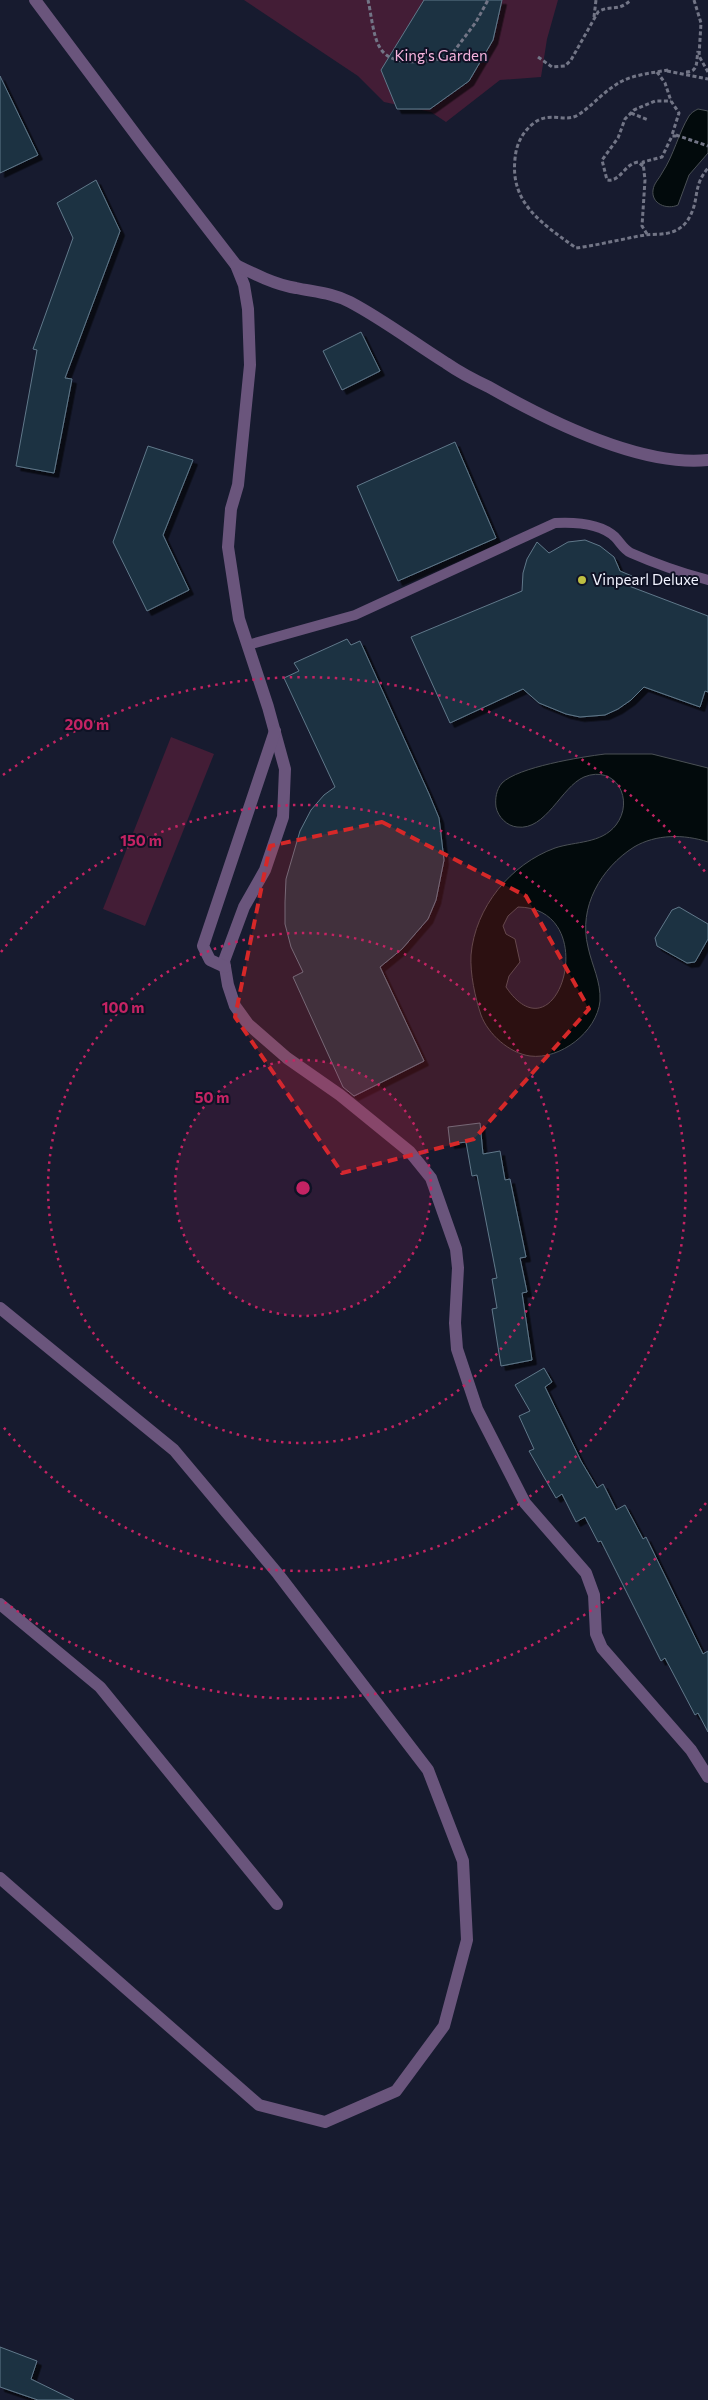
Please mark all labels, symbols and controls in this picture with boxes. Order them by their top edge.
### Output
park label: King's Garden [394,46,488,64]
place label: Vinpearl Deluxe [592,570,699,588]
marker: Vinpearl Deluxe [576,574,588,586]
text: 200 m [65,715,109,733]
text: 150 m [120,831,162,849]
text: 100 m [102,998,144,1016]
text: 50 m [195,1088,229,1106]
centre of rings [294,1179,312,1197]

